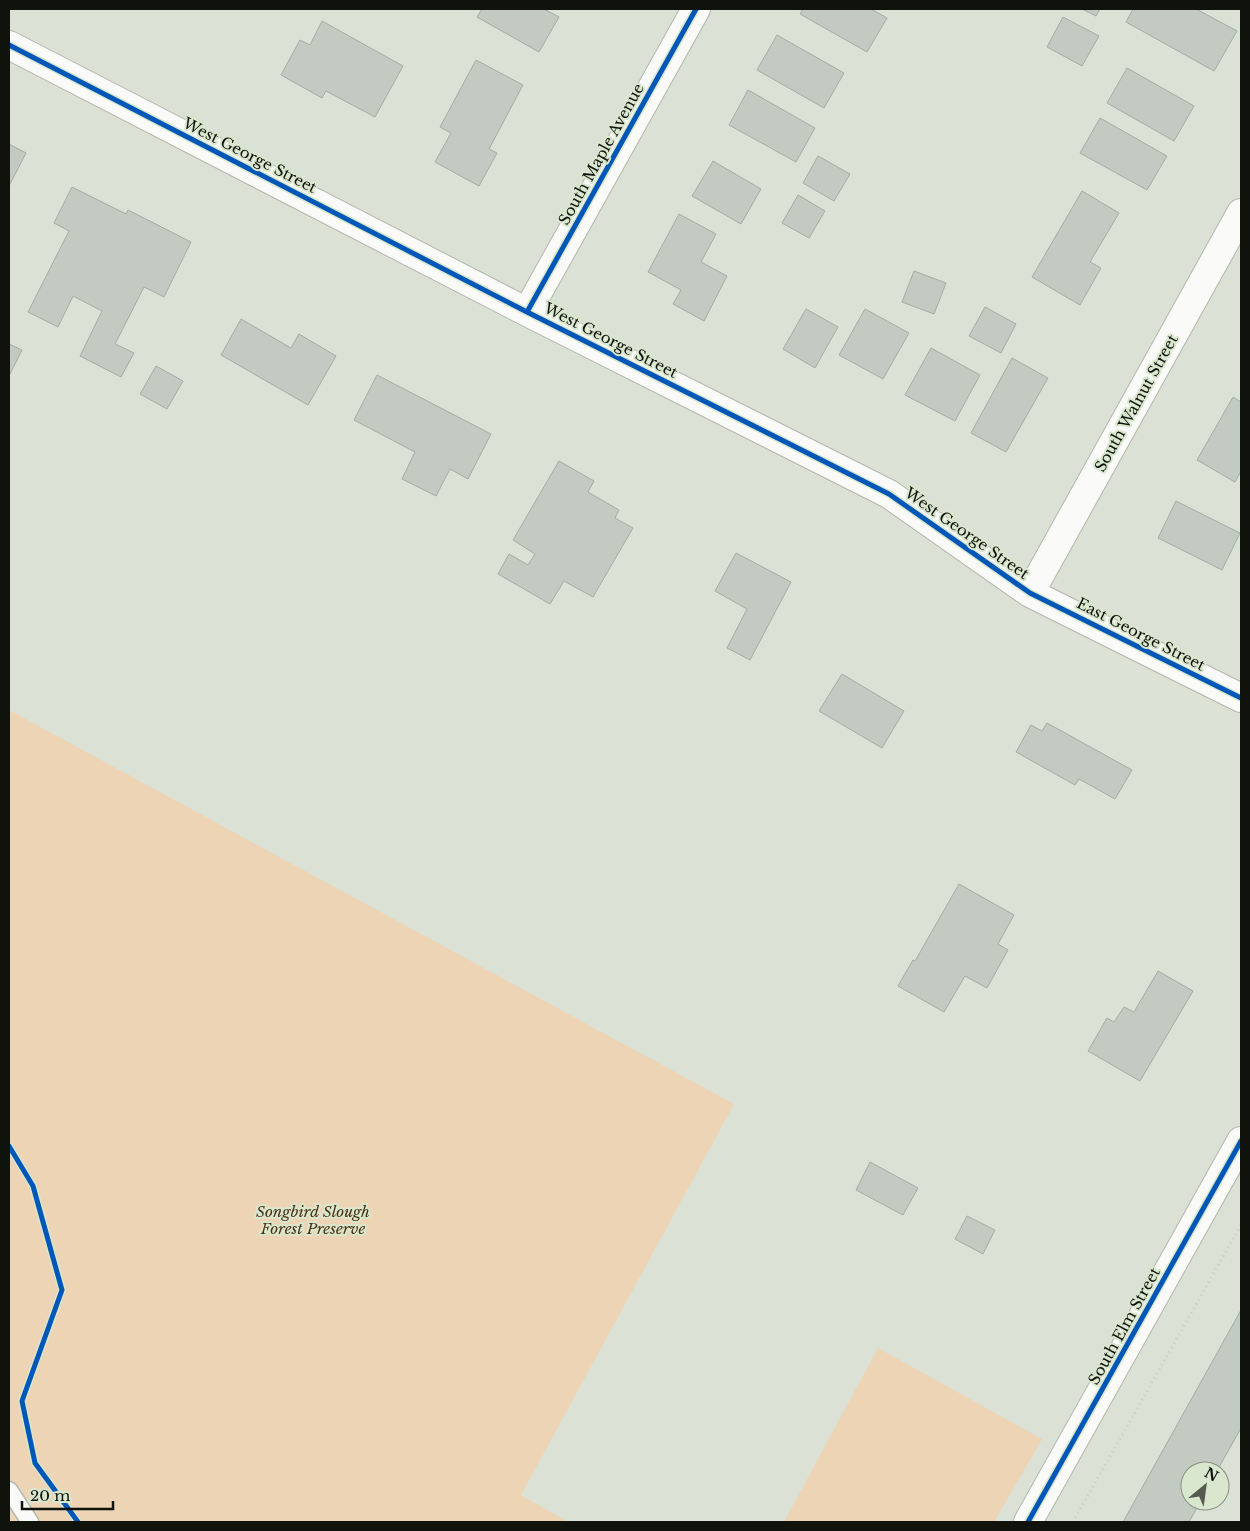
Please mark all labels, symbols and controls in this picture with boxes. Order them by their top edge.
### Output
street label: South Maple Avenue [554,80,648,228]
street label: West George Street [179,113,320,197]
street label: West George Street [540,298,681,382]
street label: South Walnut Street [1090,331,1182,475]
street label: West George Street [900,482,1033,583]
street label: East George Street [1074,593,1209,675]
park label: Songbird Slough Forest Preserve [256,1202,370,1238]
street label: South Elm Street [1084,1264,1164,1388]
north arrow [1180,1461,1230,1511]
text: N [1201,1464,1221,1486]
scale bar [22,1478,114,1510]
text: 20 m [30,1486,70,1505]

